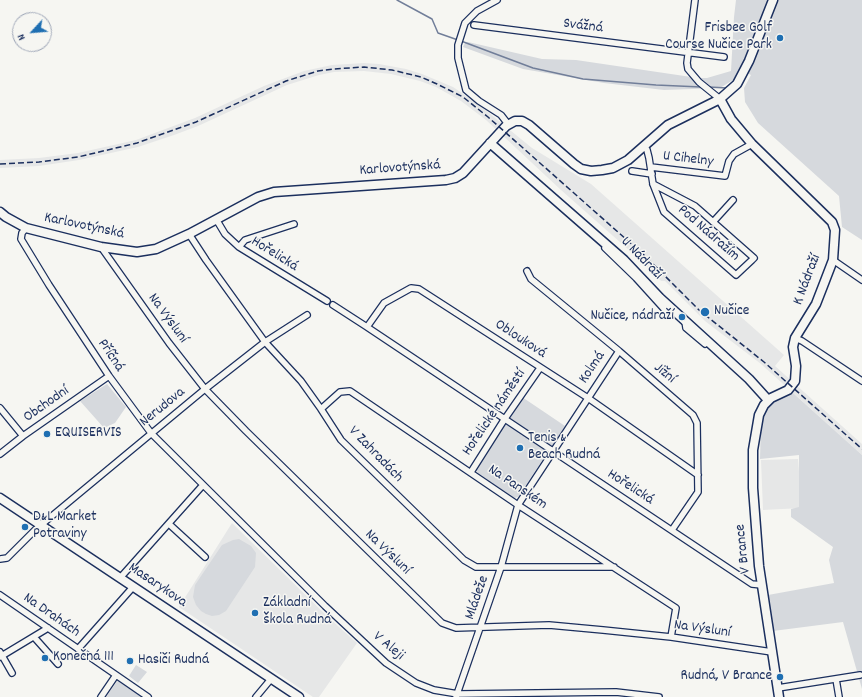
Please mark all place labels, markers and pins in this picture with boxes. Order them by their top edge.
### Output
place label: Frisbee Golf Course Nučice Park [665,20,772,55]
marker: Frisbee Golf Course Nučice Park [775,33,785,43]
place label: Nučice [714,303,749,321]
marker: Nučice [699,306,711,318]
place label: Nučice, nádraží [590,308,674,326]
marker: Nučice, nádraží [677,312,687,322]
place label: EQUISERVIS [55,425,122,443]
marker: EQUISERVIS [42,429,52,439]
place label: Tenis & Beach Rudná [528,430,600,465]
marker: Tenis & Beach Rudná [515,443,525,453]
place label: D&L Market Potraviny [33,509,97,544]
marker: D&L Market Potraviny [20,522,30,532]
place label: Základní škola Rudná [263,595,332,630]
marker: Základní škola Rudná [250,608,260,618]
place label: Konečná 111 [53,649,114,667]
place label: Hasiči Rudná [138,652,209,670]
marker: Konečná 111 [40,653,50,663]
marker: Hasiči Rudná [125,656,135,666]
place label: Rudná, V Brance [681,668,772,686]
marker: Rudná, V Brance [775,672,785,682]

